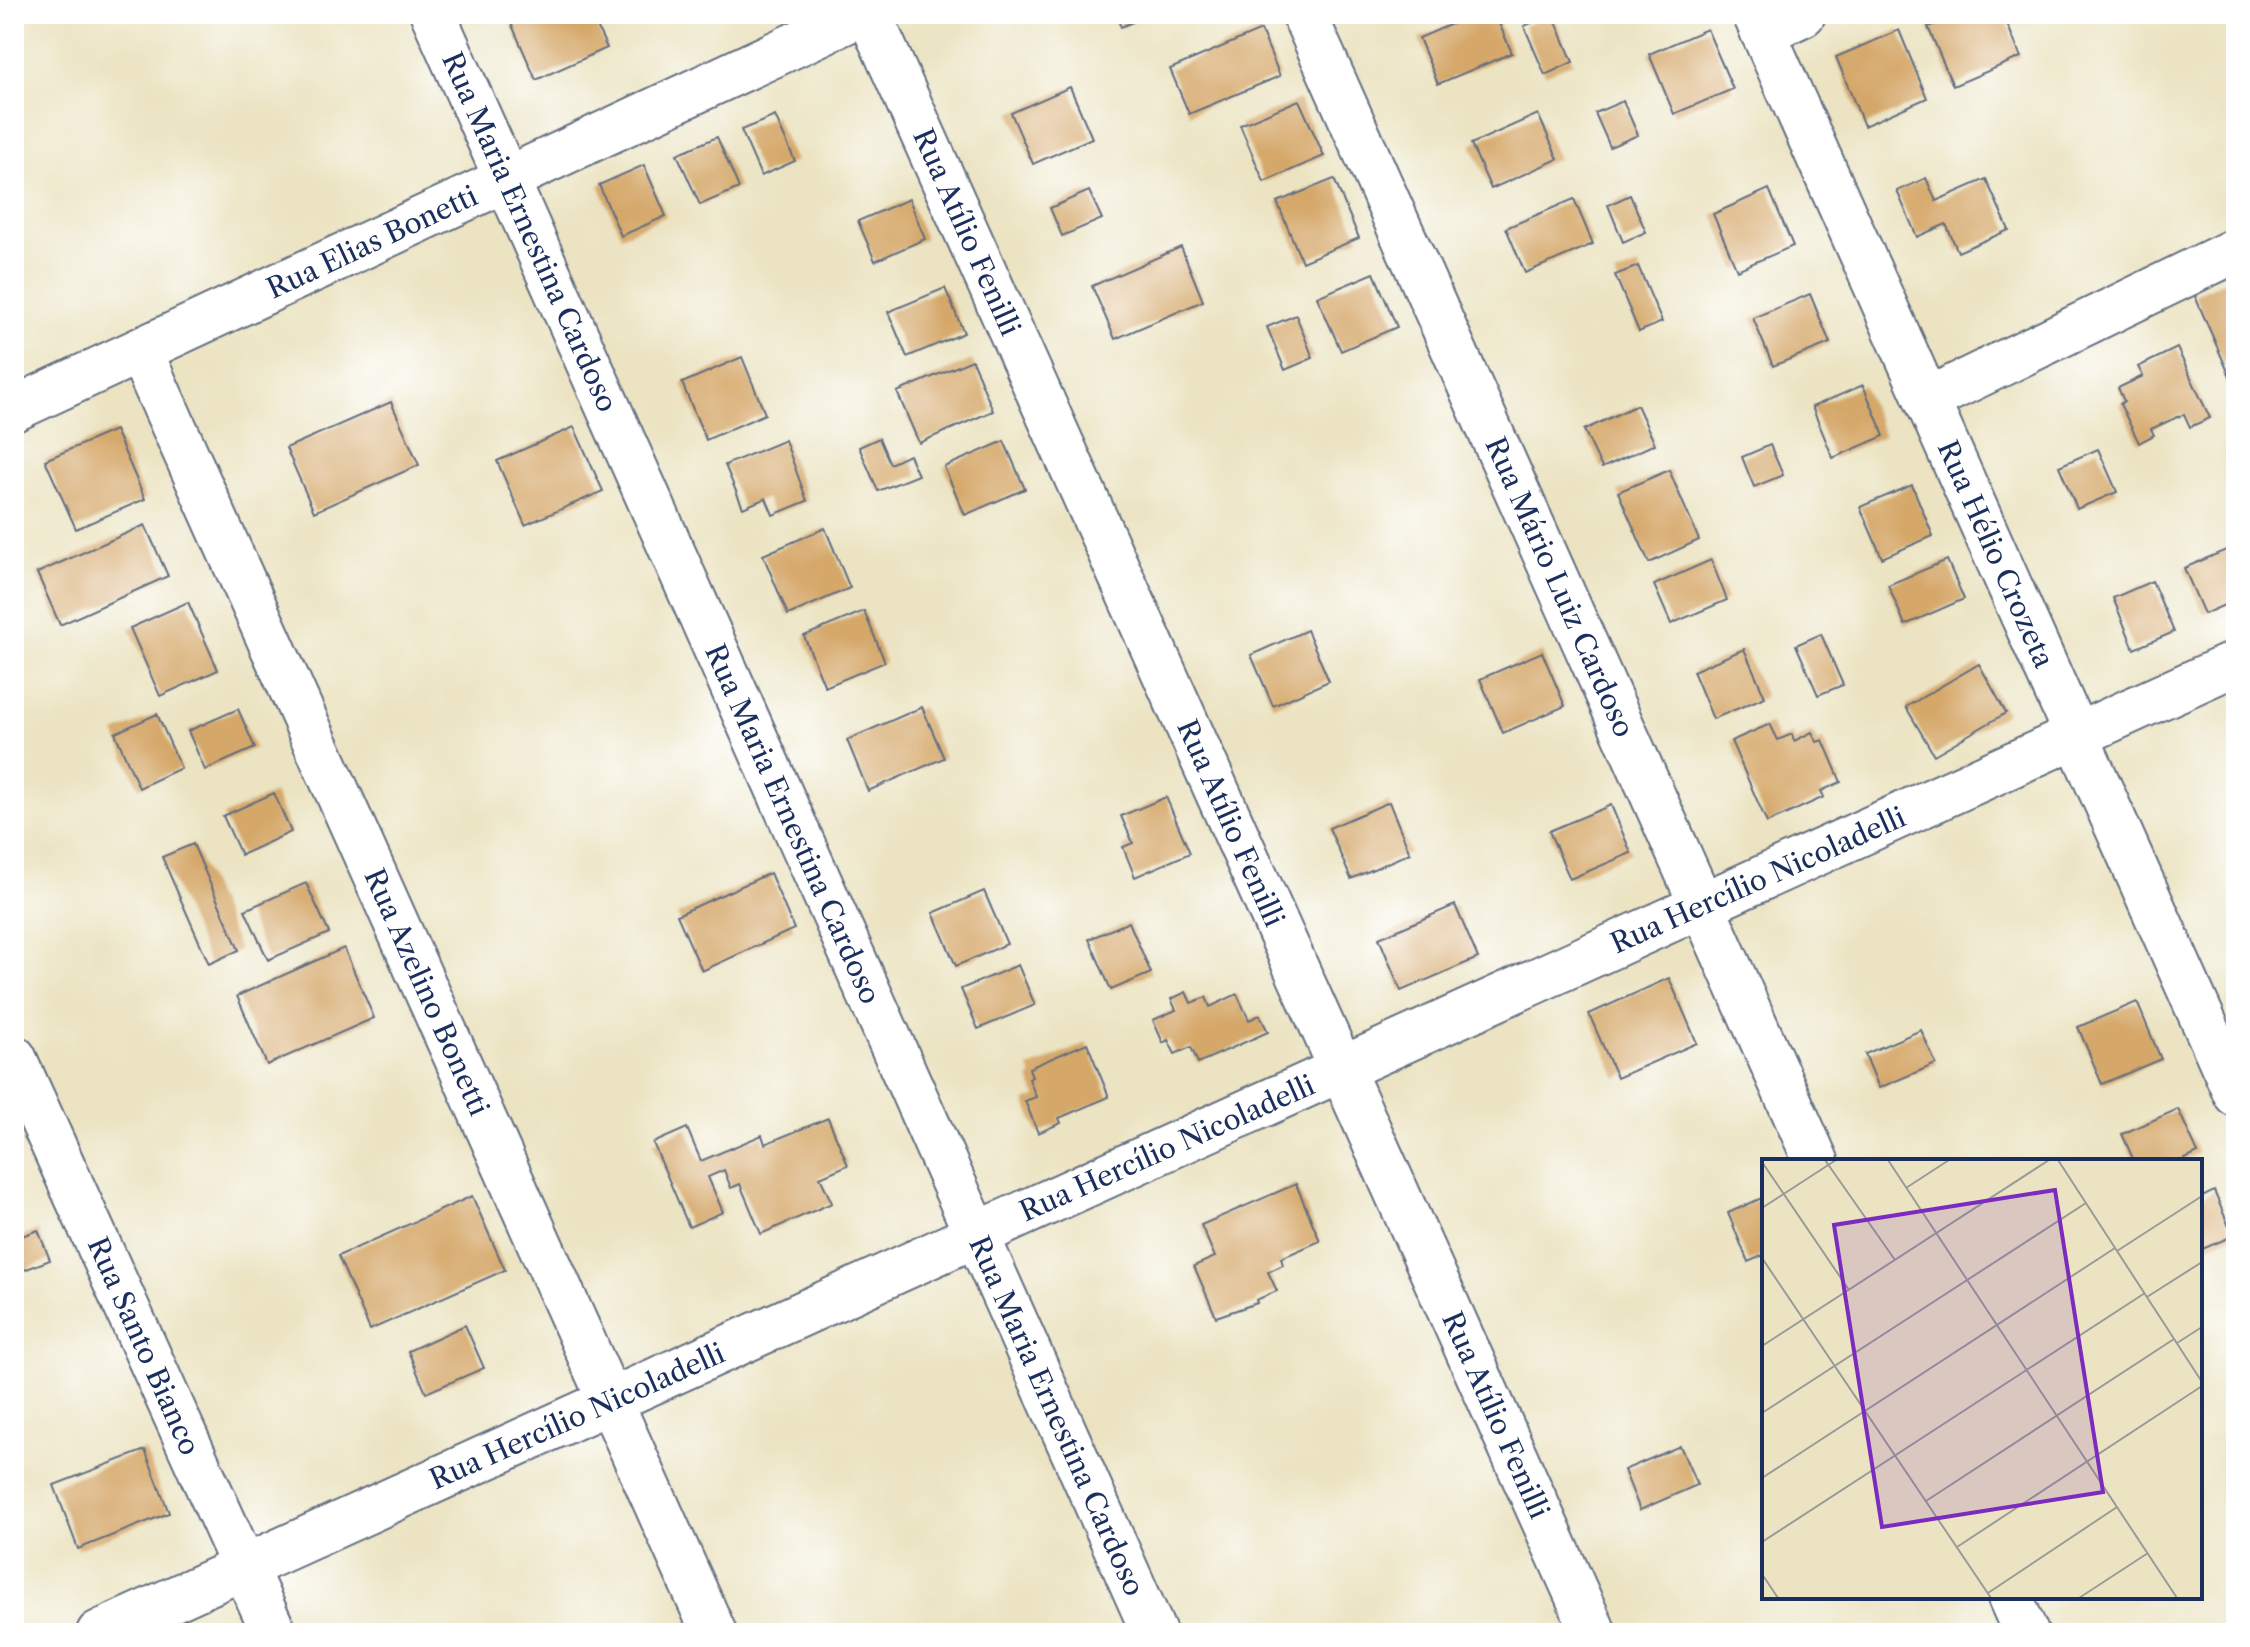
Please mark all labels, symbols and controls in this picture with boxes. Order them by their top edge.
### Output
street label: Rua Maria Ernestina Cardoso [435,47,625,417]
street label: Rua Atílio Fenilli [906,123,1028,341]
street label: Rua Elias Bonetti [261,178,483,306]
street label: Rua Mário Luiz Cardoso [1478,432,1642,742]
street label: Rua Hélio Crozeta [1931,435,2061,673]
street label: Rua Maria Ernestina Cardoso [698,639,888,1009]
street label: Rua Atílio Fenilli [1170,714,1292,932]
street label: Rua Hercílio Nicoladelli [1605,800,1911,960]
street label: Rua Azelino Bonetti [357,863,497,1121]
street label: Rua Hercílio Nicoladelli [1014,1068,1320,1228]
inset map [1762,1159,2202,1599]
street label: Rua Maria Ernestina Cardoso [962,1231,1152,1601]
street label: Rua Santo Bianco [81,1232,207,1460]
street label: Rua Atílio Fenilli [1435,1306,1557,1524]
street label: Rua Hercílio Nicoladelli [424,1336,730,1496]

